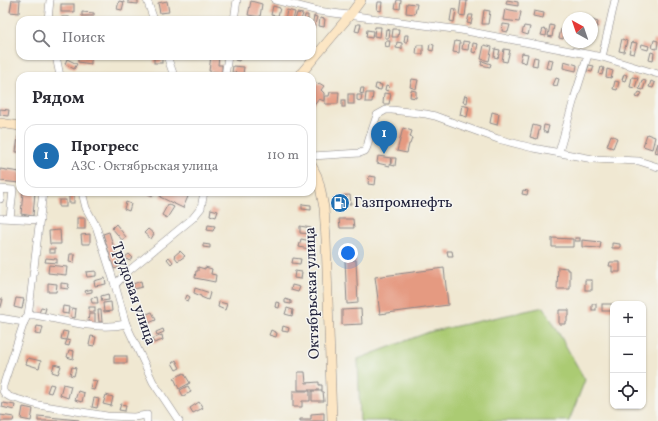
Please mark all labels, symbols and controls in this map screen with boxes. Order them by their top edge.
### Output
north arrow [562,12,598,48]
search box [16,16,316,60]
icon: search [30,27,52,49]
text: Поиск [62,28,105,49]
text: Рядом [32,87,85,110]
pin: 1 [371,121,397,154]
text: Прогресс [71,137,139,158]
text: 1 [43,147,49,165]
text: 110 m [267,147,299,165]
text: АЗС · Октябрьская улица [71,158,218,176]
fuel station icon: Газпромнефть [329,192,351,214]
place label: Газпромнефть [354,193,453,214]
street label: Октябрьская улица [300,226,326,360]
street label: Трудовая улица [105,240,161,348]
your location [338,243,358,263]
map controls [610,301,646,409]
button: + [610,301,646,337]
button: − [610,337,646,373]
button: locate [610,373,646,409]

